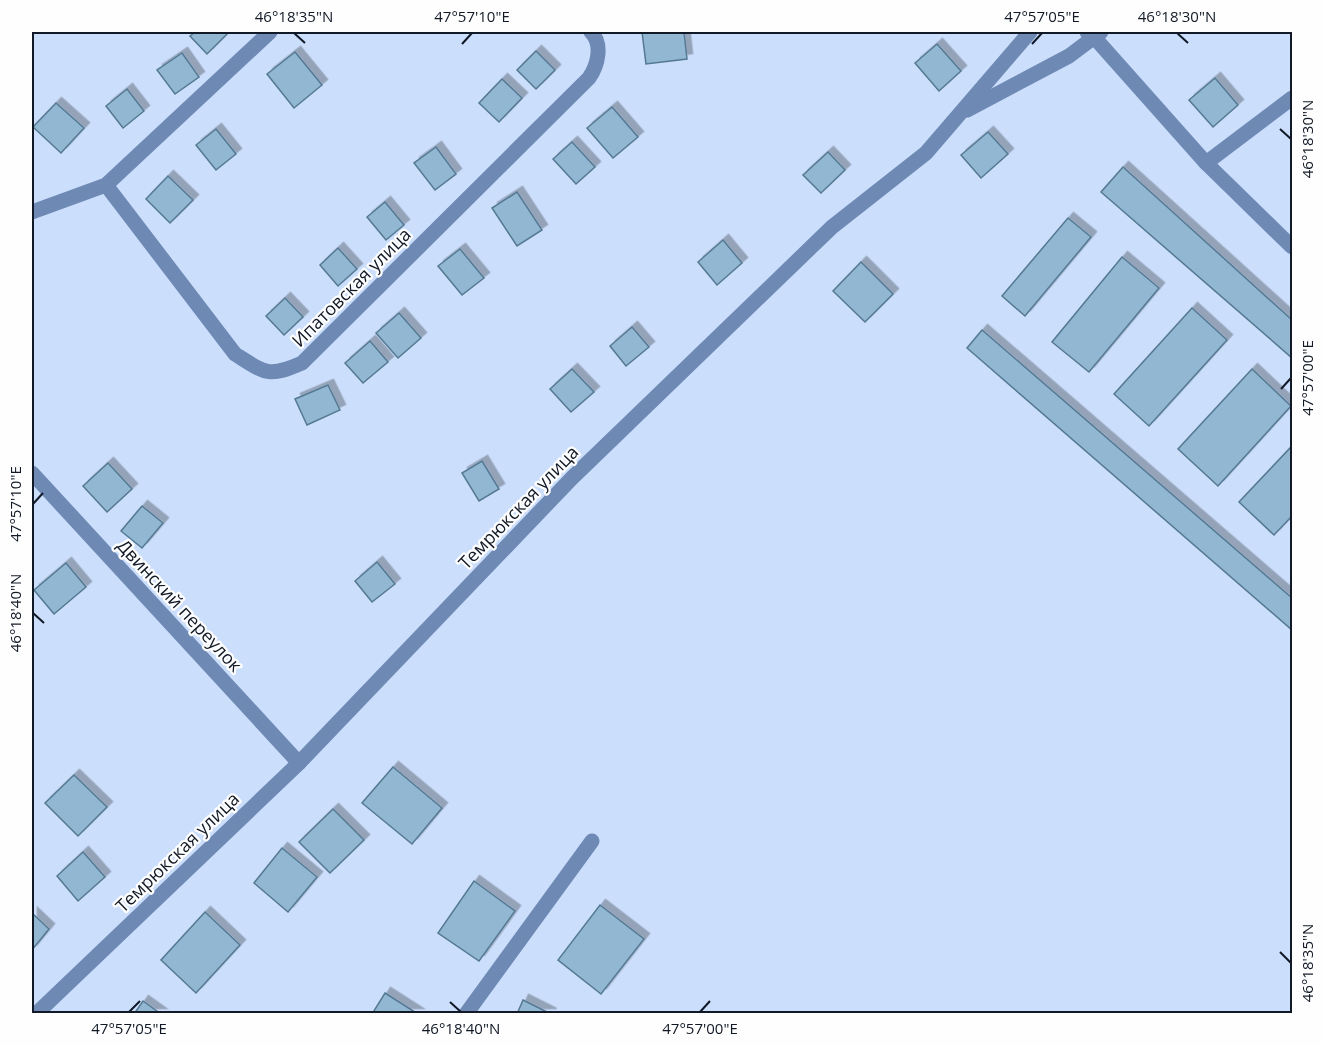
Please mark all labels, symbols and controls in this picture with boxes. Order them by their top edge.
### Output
text: 46°18'35"N [255,6,333,26]
text: 47°57'10"E [434,6,510,26]
text: 47°57'05"E [1004,6,1080,26]
text: 46°18'30"N [1138,6,1216,26]
text: 46°18'30"N [1297,100,1317,178]
street label: Ипатовская улица [286,222,416,352]
text: 47°57'00"E [1297,340,1317,416]
street label: Темрюкская улица [453,440,583,574]
text: 47°57'10"E [5,466,25,542]
street label: Двинский переулок [112,534,248,677]
text: 46°18'40"N [5,574,25,652]
street label: Темрюкская улица [110,787,244,917]
text: 46°18'35"N [1297,924,1317,1002]
text: 47°57'05"E [91,1018,167,1038]
text: 46°18'40"N [422,1018,500,1038]
text: 47°57'00"E [662,1018,738,1038]

